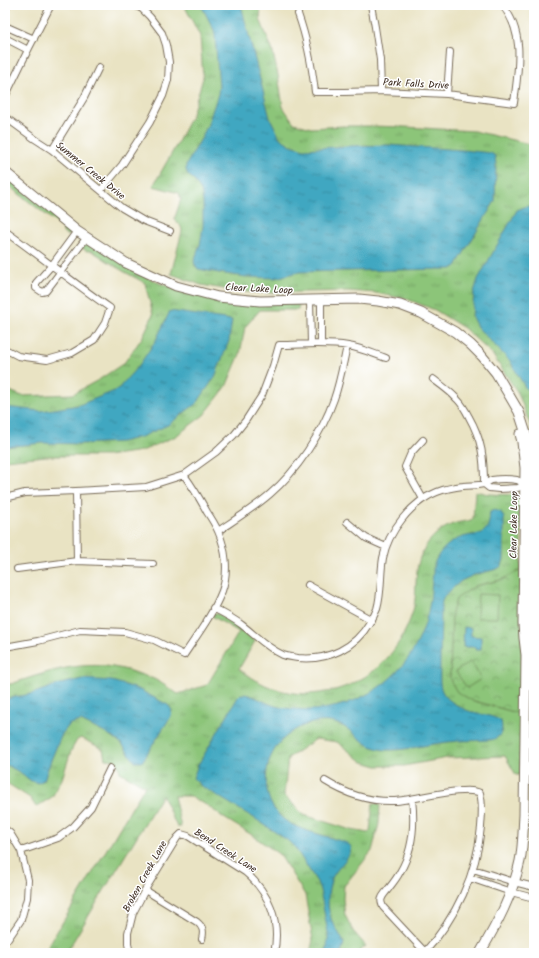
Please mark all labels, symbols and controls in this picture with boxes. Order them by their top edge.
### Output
street label: Park Falls Drive [383,74,450,94]
street label: Summer Creek Drive [52,138,129,204]
street label: Clear Lake Loop [225,279,293,299]
street label: Clear Lake Loop [505,491,523,559]
street label: Bend Creek Lane [191,824,260,877]
street label: Broken Creek Lane [119,837,171,915]

